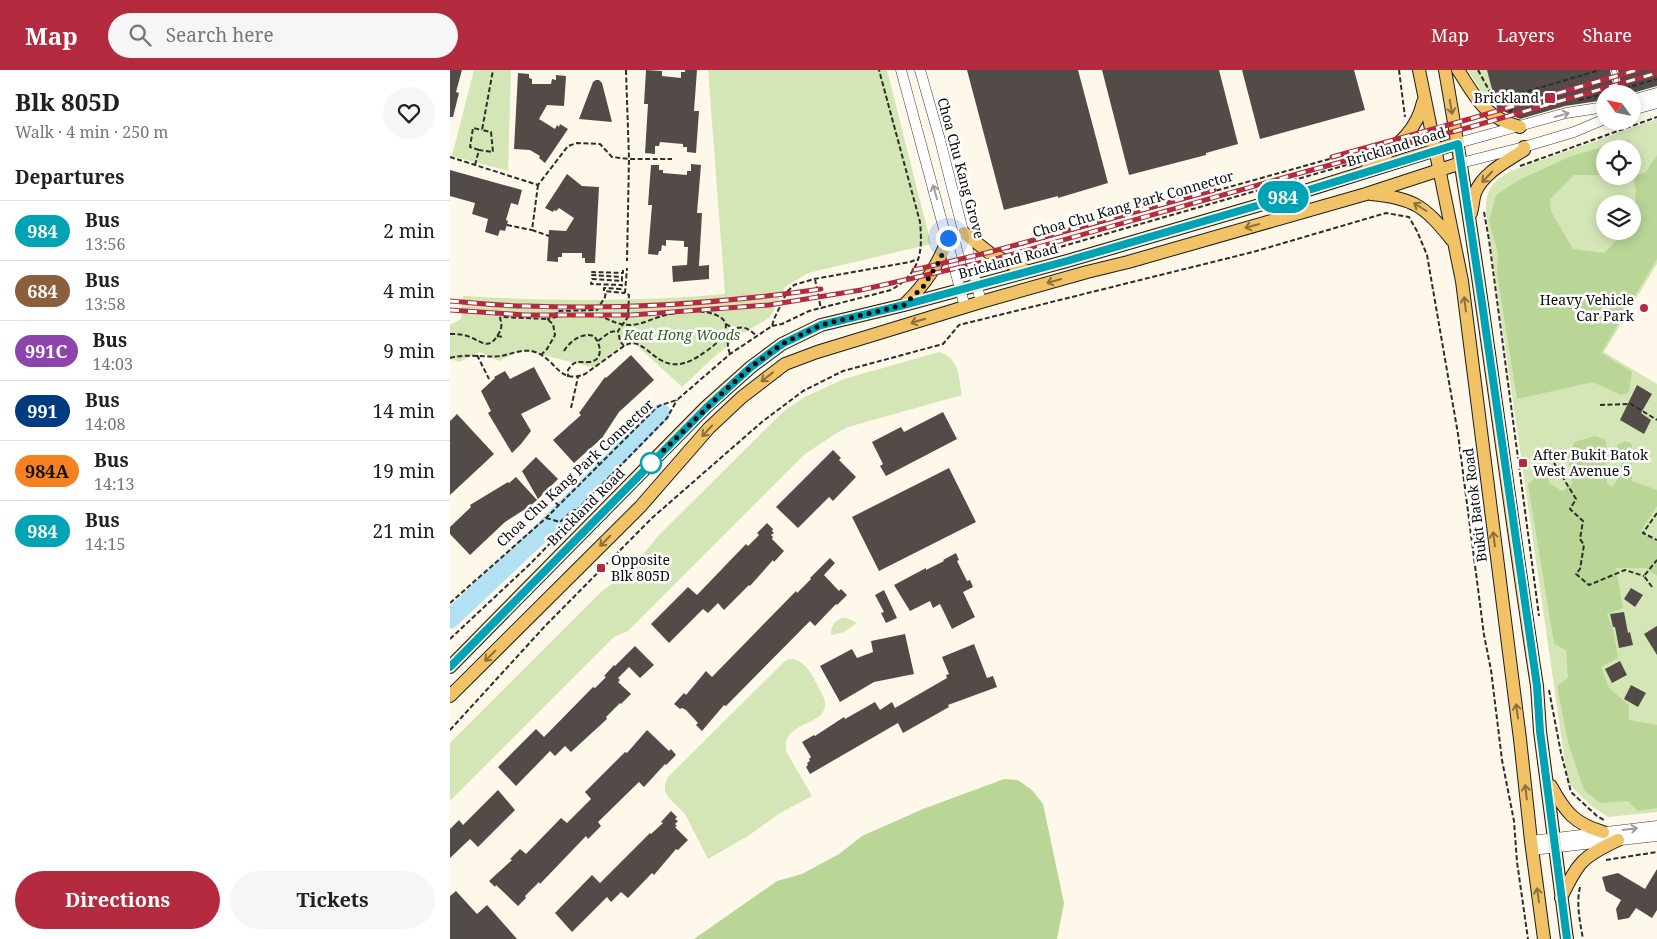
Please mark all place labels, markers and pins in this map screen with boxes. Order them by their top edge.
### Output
place label: Brickland [1474,88,1539,107]
marker: Brickland [1543,91,1557,105]
place label: Heavy Vehicle Car Park [1540,290,1635,325]
marker: Heavy Vehicle Car Park [1638,302,1650,314]
place label: After Bukit Batok West Avenue 5 [1533,445,1649,480]
unlabelled marker [640,452,662,474]
marker: After Bukit Batok West Avenue 5 [1517,457,1529,469]
place label: Opposite Blk 805D [611,550,670,585]
marker: Opposite Blk 805D [595,562,607,574]

